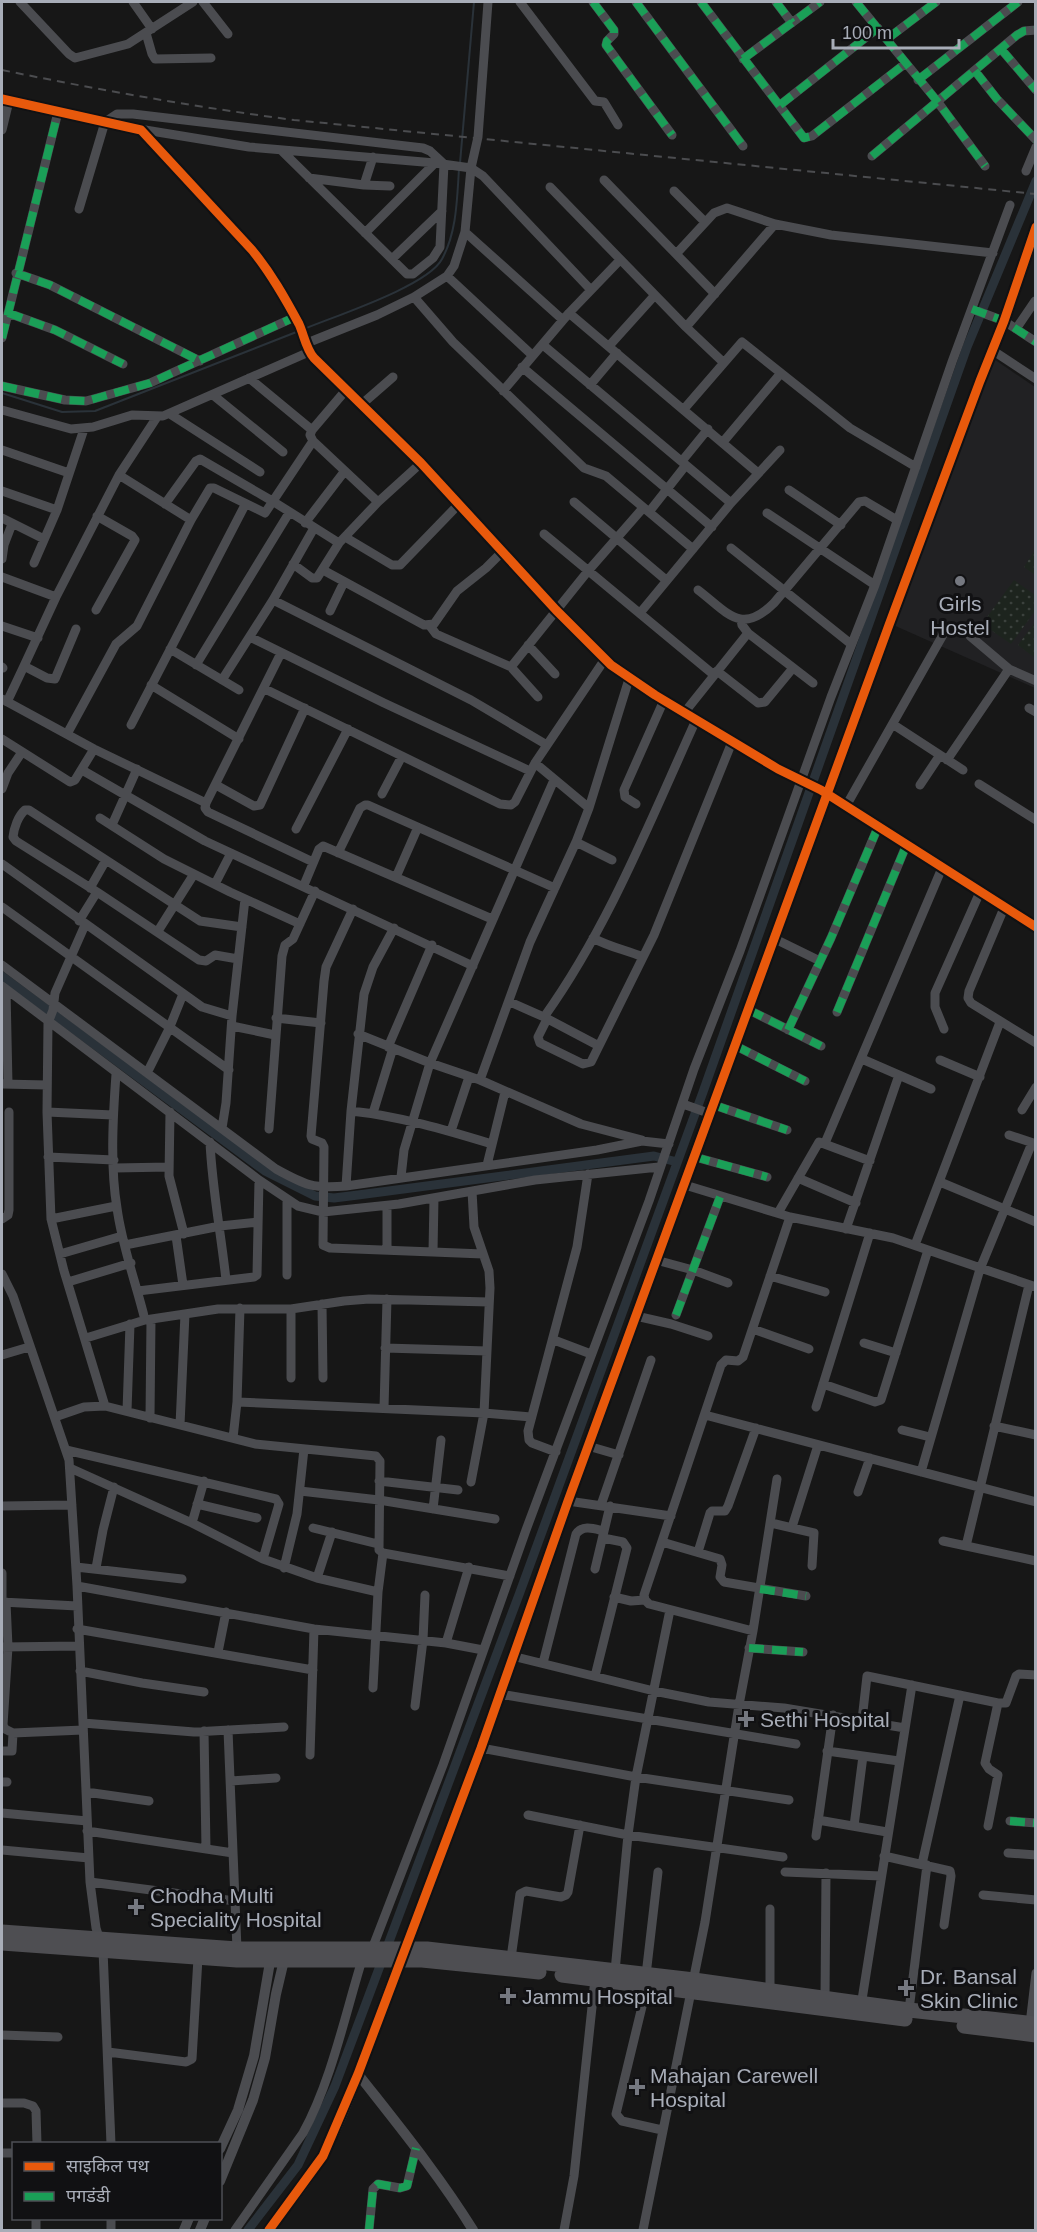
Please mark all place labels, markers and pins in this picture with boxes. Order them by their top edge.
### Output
marker: Girls Hostel [953,574,967,588]
place label: Girls Hostel [930,592,990,639]
place label: Sethi Hospital [760,1708,890,1731]
marker: Sethi Hospital [737,1710,755,1728]
place label: Chodha Multi Speciality Hospital [150,1884,322,1931]
marker: Chodha Multi Speciality Hospital [127,1898,145,1916]
place label: Dr. Bansal Skin Clinic [920,1965,1018,2012]
marker: Dr. Bansal Skin Clinic [897,1979,915,1997]
place label: Jammu Hospital [522,1985,673,2008]
marker: Jammu Hospital [499,1987,517,2005]
place label: Mahajan Carewell Hospital [650,2064,818,2111]
marker: Mahajan Carewell Hospital [628,2078,646,2096]

